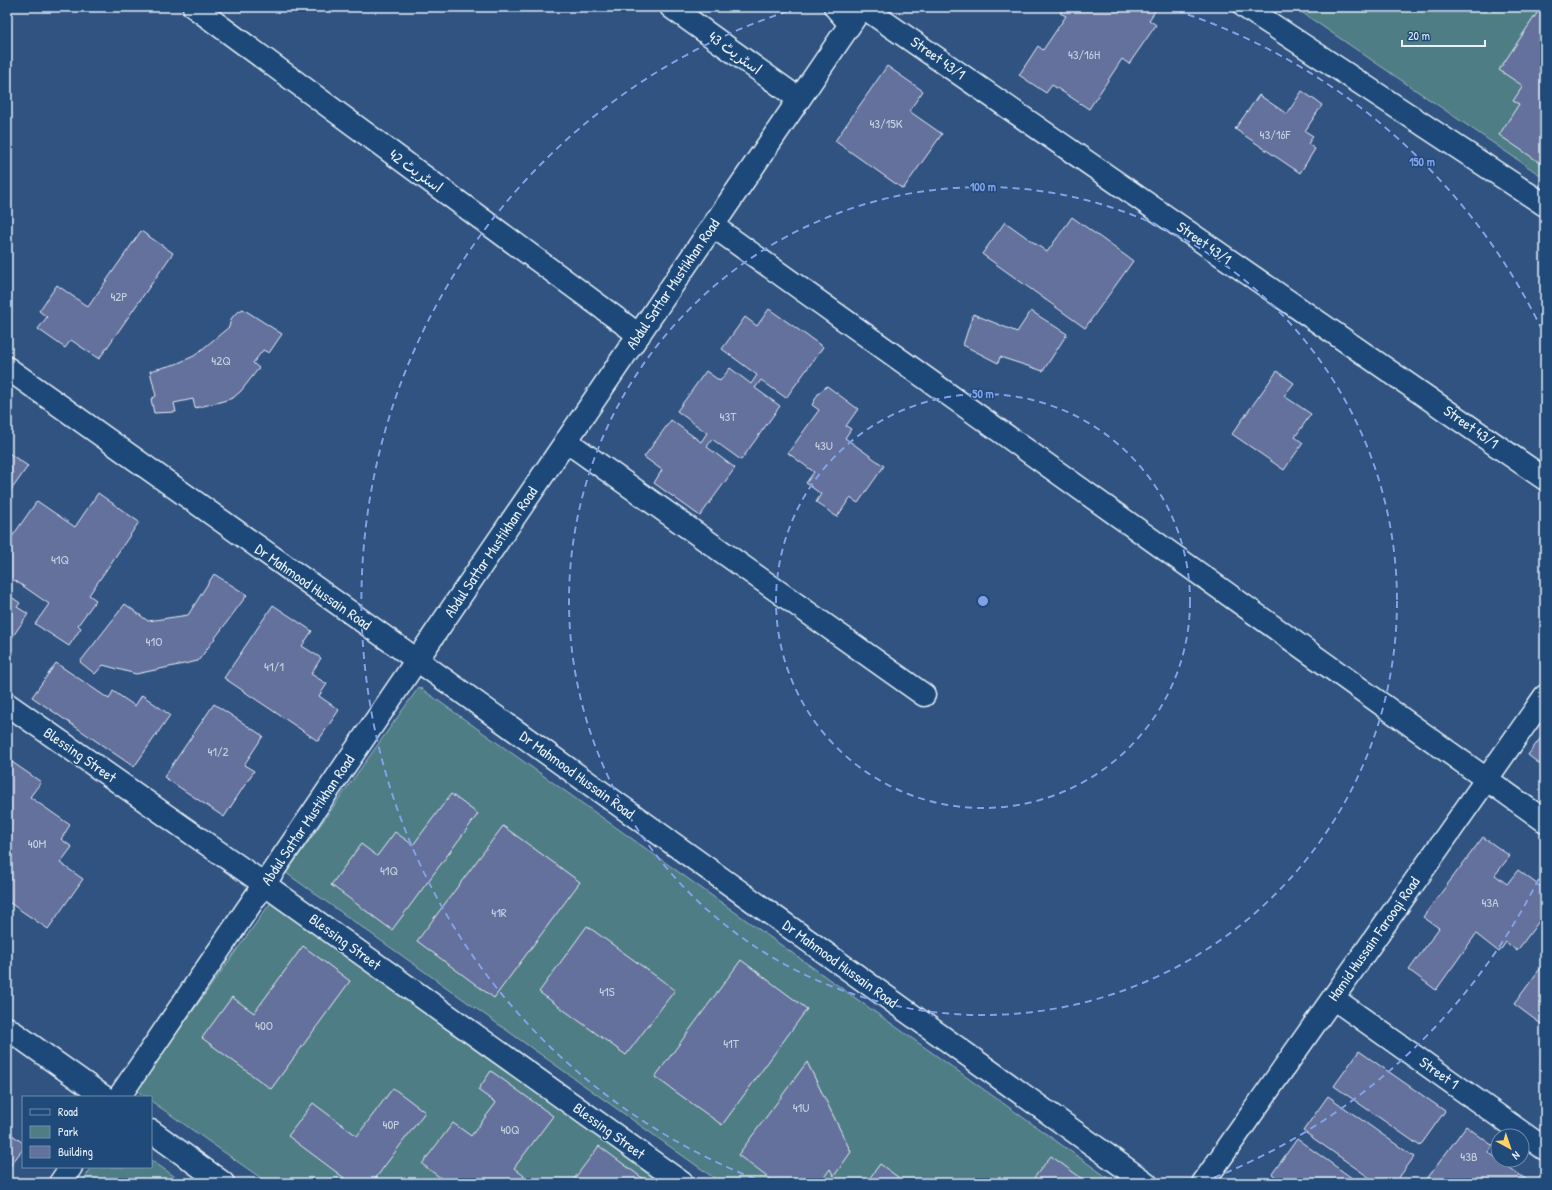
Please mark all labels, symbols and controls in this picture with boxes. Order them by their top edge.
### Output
scale bar [1402,22,1485,48]
street label: اسٹریٹ 43 [704,26,766,79]
text: 20 m [1408,27,1430,44]
street label: Street 43/1 [907,31,970,84]
house number: 43/16H [1068,45,1100,63]
house number: 43/15K [869,114,903,132]
house number: 43/16F [1260,125,1292,143]
street label: اسٹریٹ 42 [385,144,447,197]
text: 150 m [1409,153,1435,170]
text: 100 m [970,178,996,195]
street label: Abdul Sattar Mustikhan Road [621,214,724,353]
street label: Street 43/1 [1173,216,1236,269]
house number: 42P [110,287,128,305]
house number: 42Q [211,351,231,369]
text: 50 m [972,385,994,402]
street label: Street 43/1 [1440,400,1503,453]
house number: 43T [720,407,737,425]
house number: 43U [815,436,833,454]
street label: Abdul Sattar Mustikhan Road [439,482,542,621]
street label: Dr Mahmood Hussain Road [251,539,376,635]
house number: 41Q [51,550,69,568]
centre of rings [976,594,990,608]
house number: 41O [146,632,162,650]
house number: 41/1 [264,657,284,675]
street label: Blessing Street [40,722,122,788]
street label: Dr Mahmood Hussain Road [515,726,639,824]
house number: 41/2 [207,742,229,760]
street label: Abdul Sattar Mustikhan Road [256,750,359,889]
house number: 40M [28,834,46,852]
house number: 41Q [380,861,398,879]
street label: Hamid Hussain Farooqi Road [1323,872,1425,1005]
house number: 43A [1481,893,1499,911]
house number: 41R [491,903,507,921]
street label: Blessing Street [305,908,386,975]
street label: Dr Mahmood Hussain Road [778,915,902,1013]
house number: 41S [599,982,615,1000]
house number: 40O [255,1016,273,1034]
house number: 41T [723,1034,740,1052]
street label: Street 1 [1415,1051,1463,1094]
legend [22,1096,152,1168]
street label: Blessing Street [569,1097,650,1164]
house number: 41U [793,1098,809,1116]
text: Road [58,1103,78,1120]
house number: 40P [383,1115,399,1133]
house number: 40Q [500,1120,520,1138]
text: Park [58,1123,78,1140]
north arrow [1490,1128,1530,1168]
text: Building [58,1143,93,1160]
house number: 43B [1460,1147,1478,1165]
text: N [1510,1148,1523,1163]

